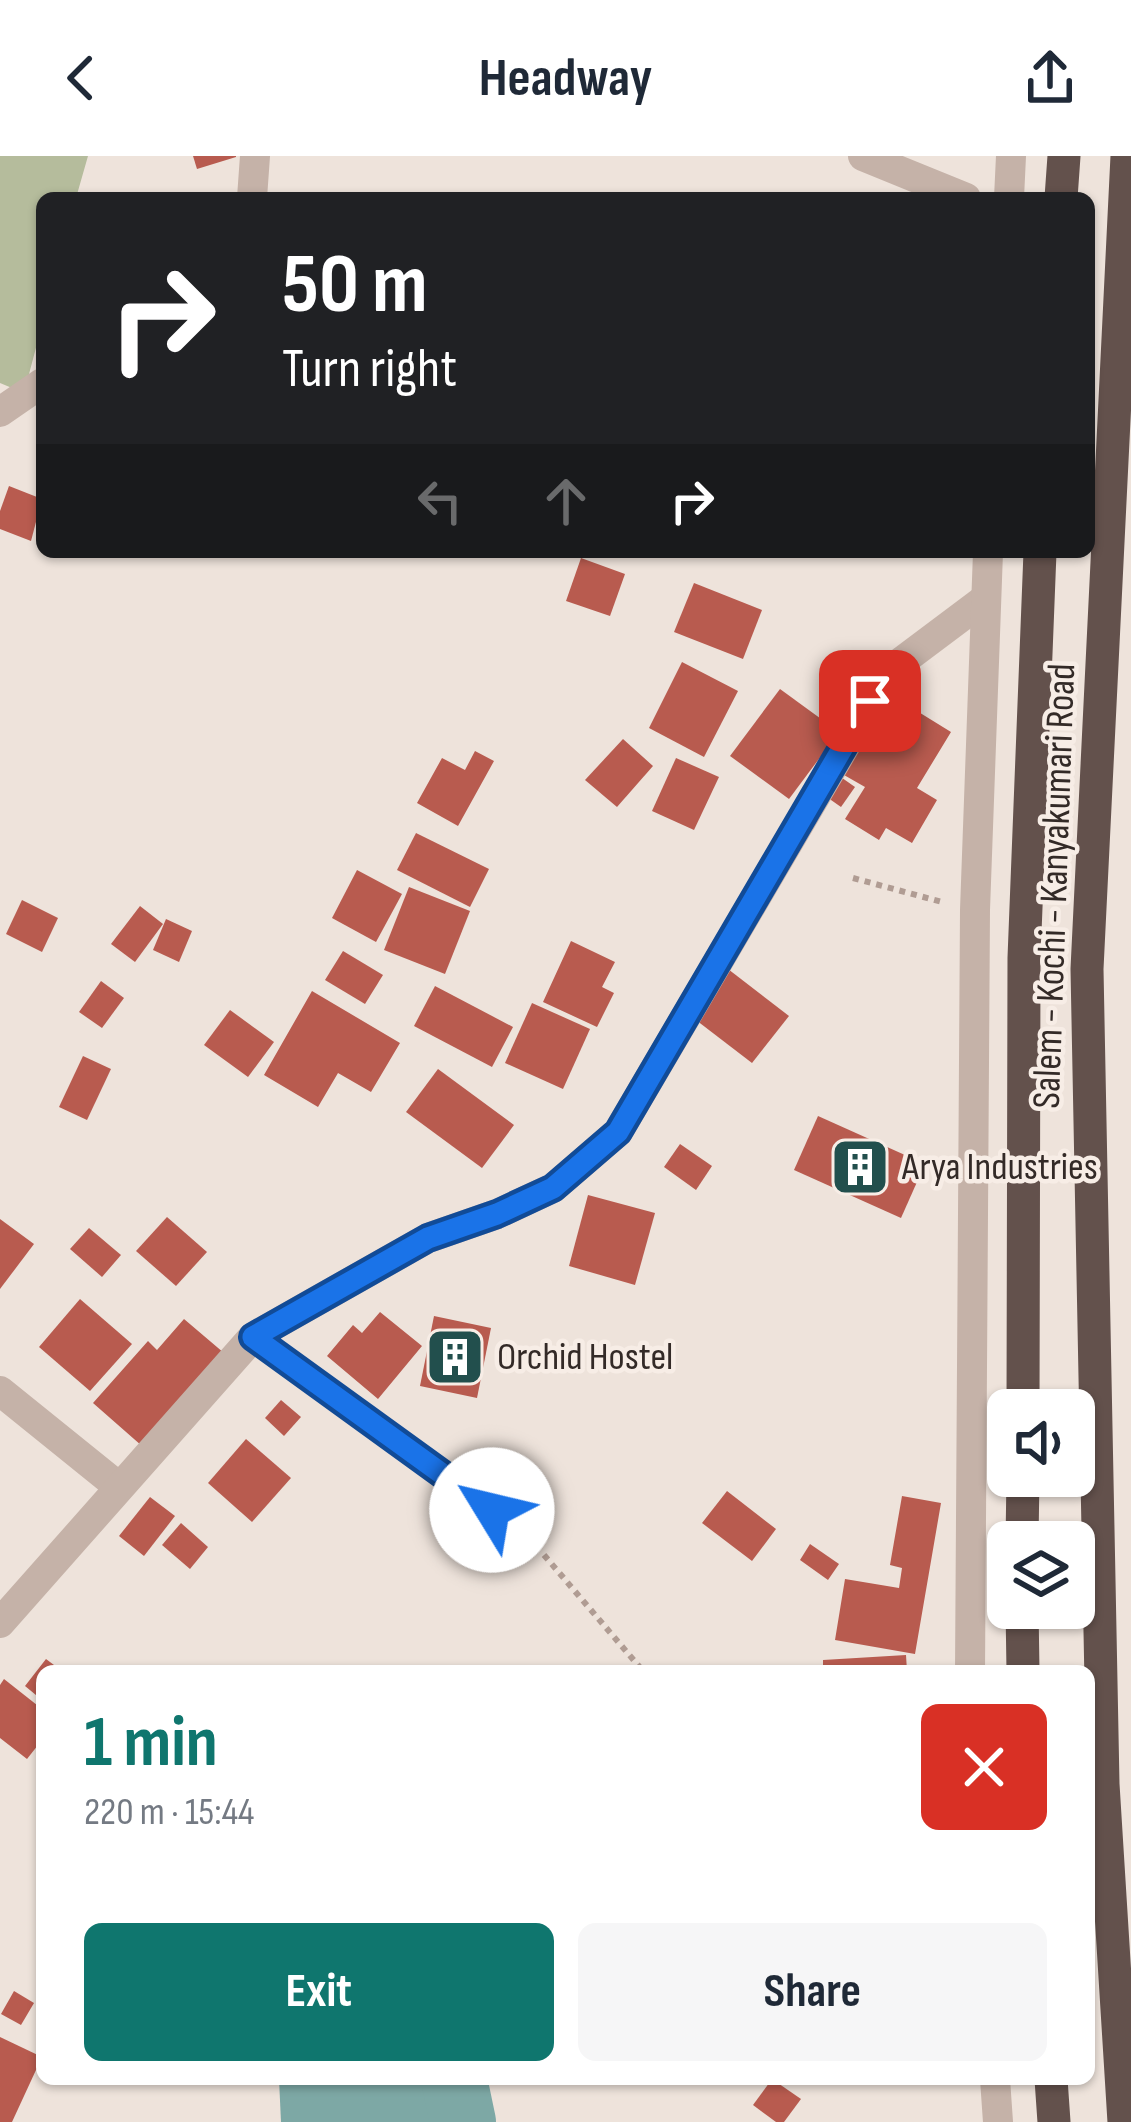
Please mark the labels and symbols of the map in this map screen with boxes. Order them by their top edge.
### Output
pin [819,650,921,752]
street label: Salem - Kochi - Kanyakumari Road [1024,663,1086,1109]
building icon: Arya Industries [829,1136,891,1198]
place label: Arya Industries [901,1144,1098,1191]
building icon: Orchid Hostel [424,1326,486,1388]
place label: Orchid Hostel [497,1334,673,1381]
position arrow [429,1447,555,1573]

